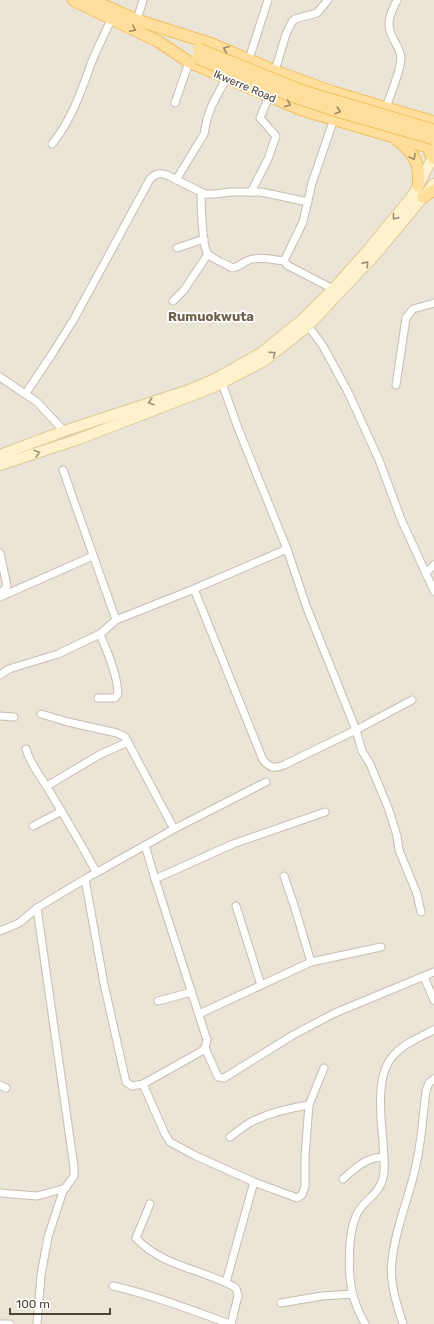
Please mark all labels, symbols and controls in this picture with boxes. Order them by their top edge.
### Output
one-way arrow [129,24,137,32]
one-way arrow [222,46,229,54]
street label: Ikwerre Road [212,67,278,105]
one-way arrow [283,99,291,107]
one-way arrow [335,106,342,115]
one-way arrow [409,153,416,160]
one-way arrow [393,212,400,220]
one-way arrow [361,262,368,269]
district label: Rumuokwuta [168,309,254,324]
one-way arrow [268,352,275,359]
one-way arrow [148,398,155,406]
one-way arrow [33,449,40,458]
scale bar [10,1290,110,1316]
text: 100 m [16,1297,50,1311]

